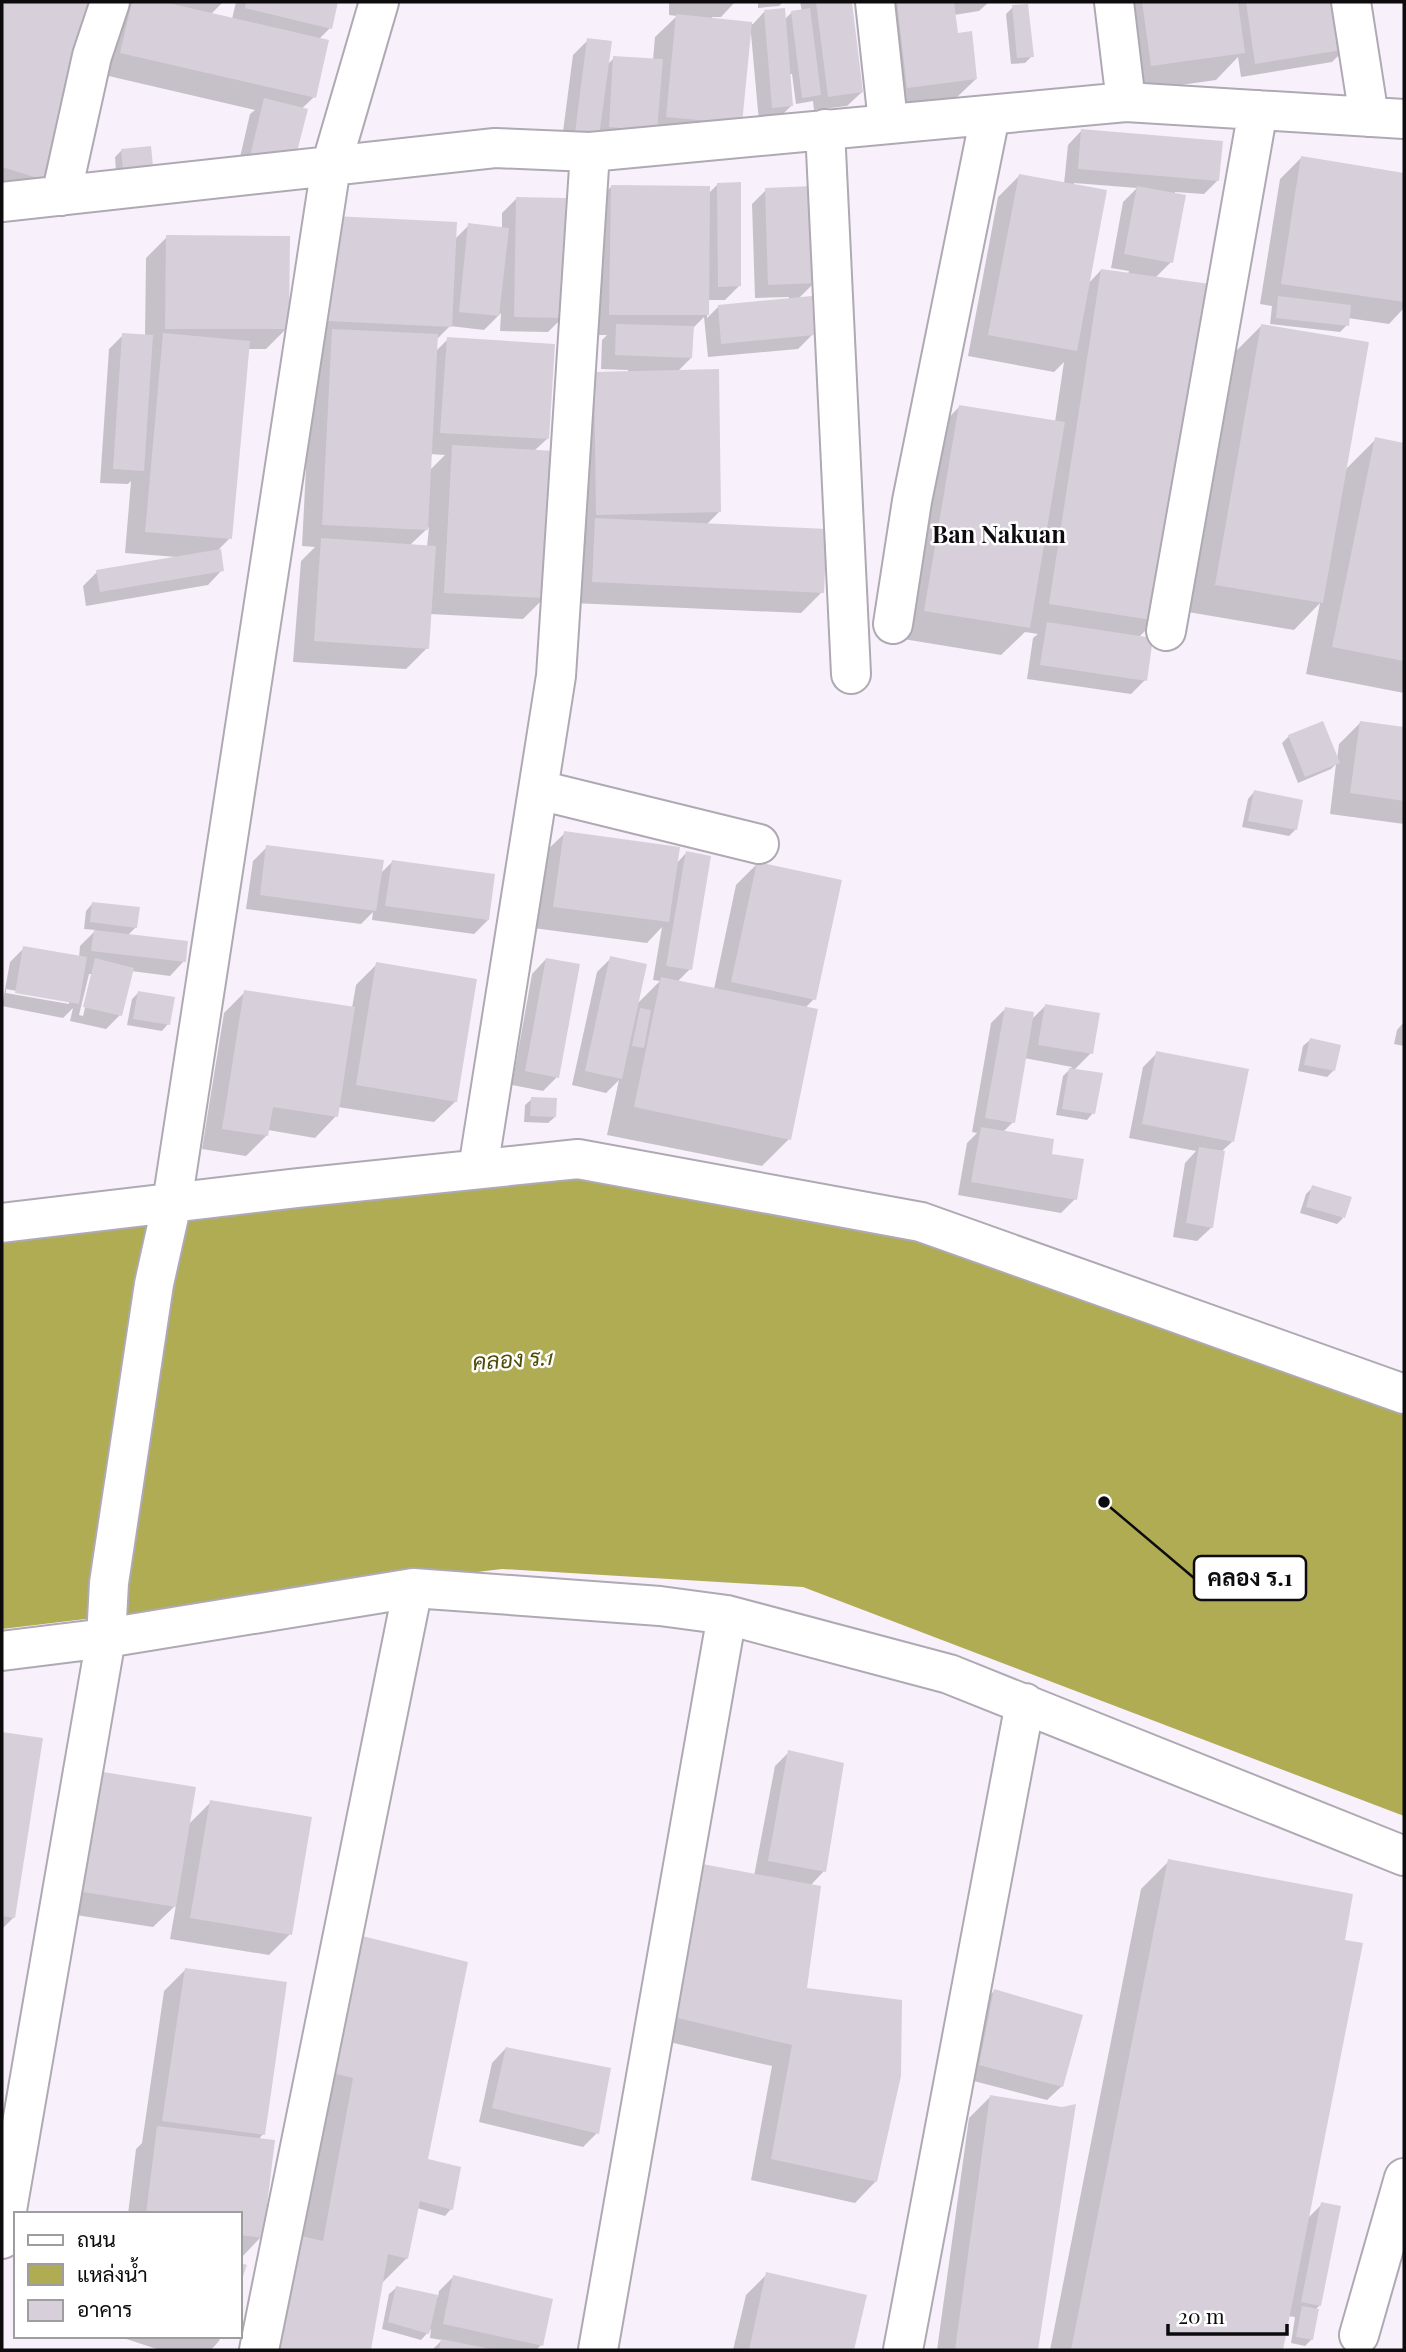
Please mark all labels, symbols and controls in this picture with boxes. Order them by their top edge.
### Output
district label: Ban Nakuan [932,517,1066,549]
water label: คลอง ร.1 [471,1340,555,1376]
callout: คลอง ร.1 [1194,1556,1306,1600]
text: คลอง ร.1 [1208,1561,1293,1592]
legend [14,2212,242,2338]
text: ถนน [77,2224,116,2252]
text: แหล่งน้ำ [77,2257,148,2287]
scale bar [1168,2292,1287,2336]
text: อาคาร [77,2294,133,2322]
text: 20 m [1178,2301,1225,2329]

